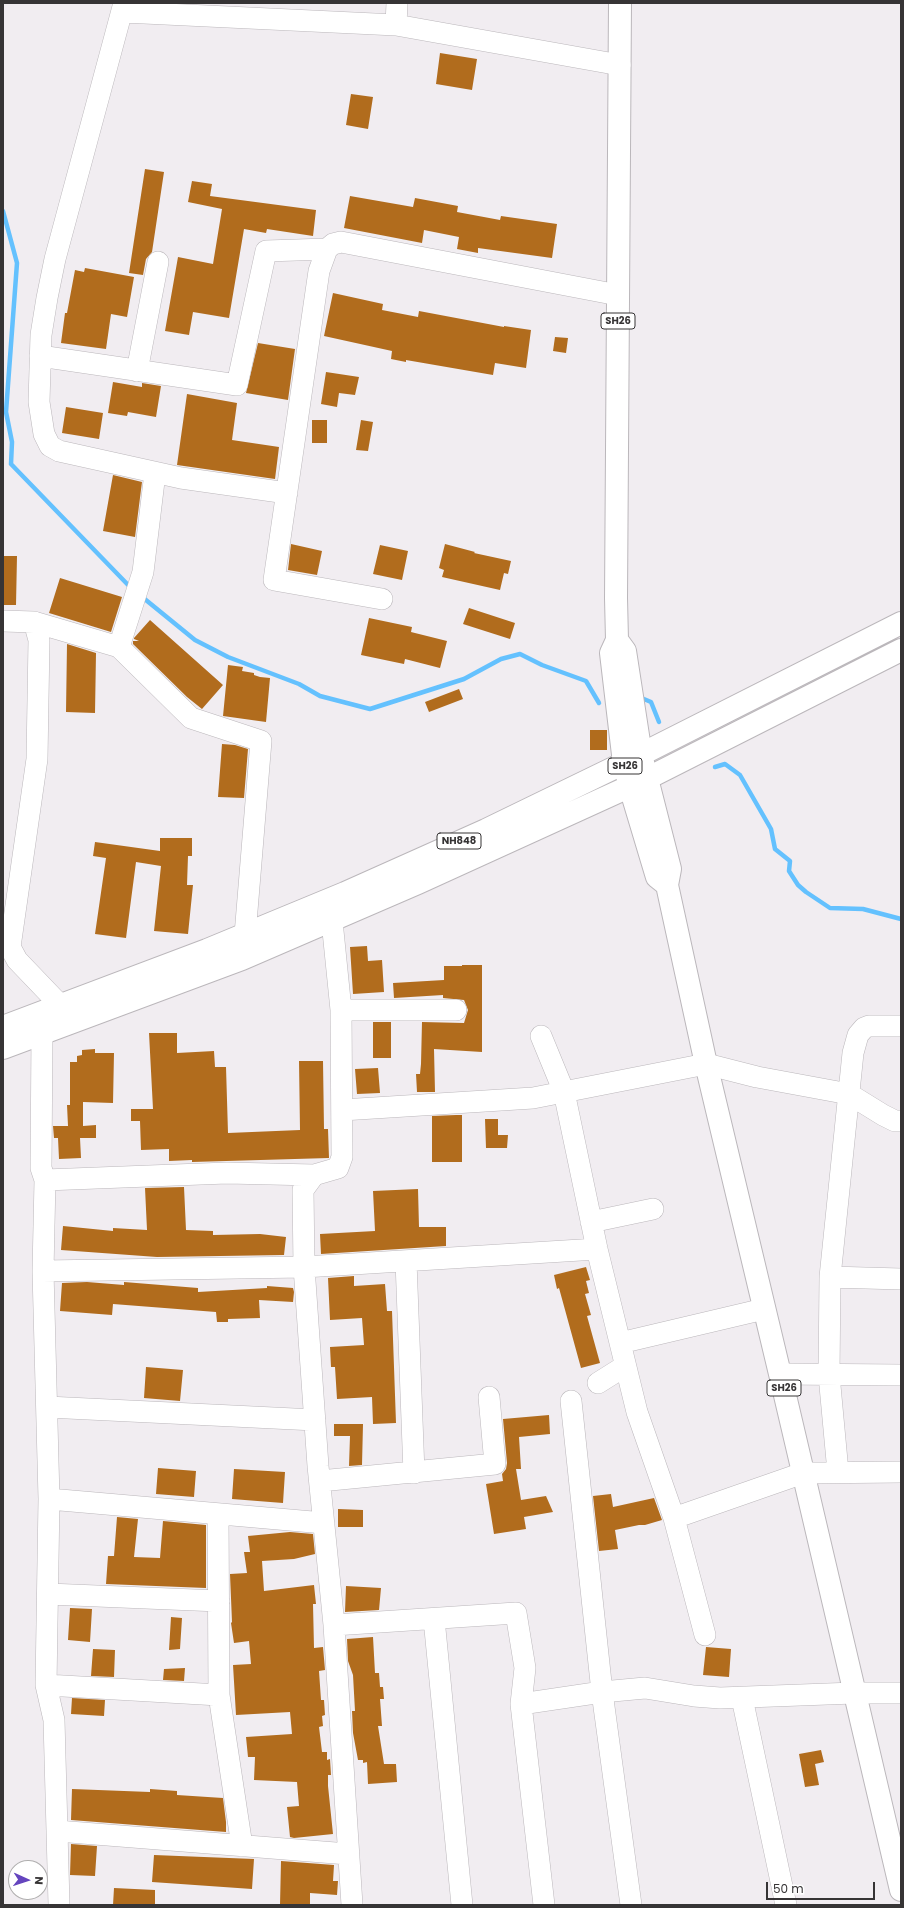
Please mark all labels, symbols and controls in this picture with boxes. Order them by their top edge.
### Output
road number: SH26 [601,313,635,329]
road number: SH26 [608,758,642,774]
road number: NH848 [437,833,481,849]
road number: SH26 [767,1380,801,1396]
north arrow [8,1860,48,1900]
scale bar [768,1874,877,1900]
text: N [31,1876,47,1885]
text: 50 m [773,1880,804,1897]

